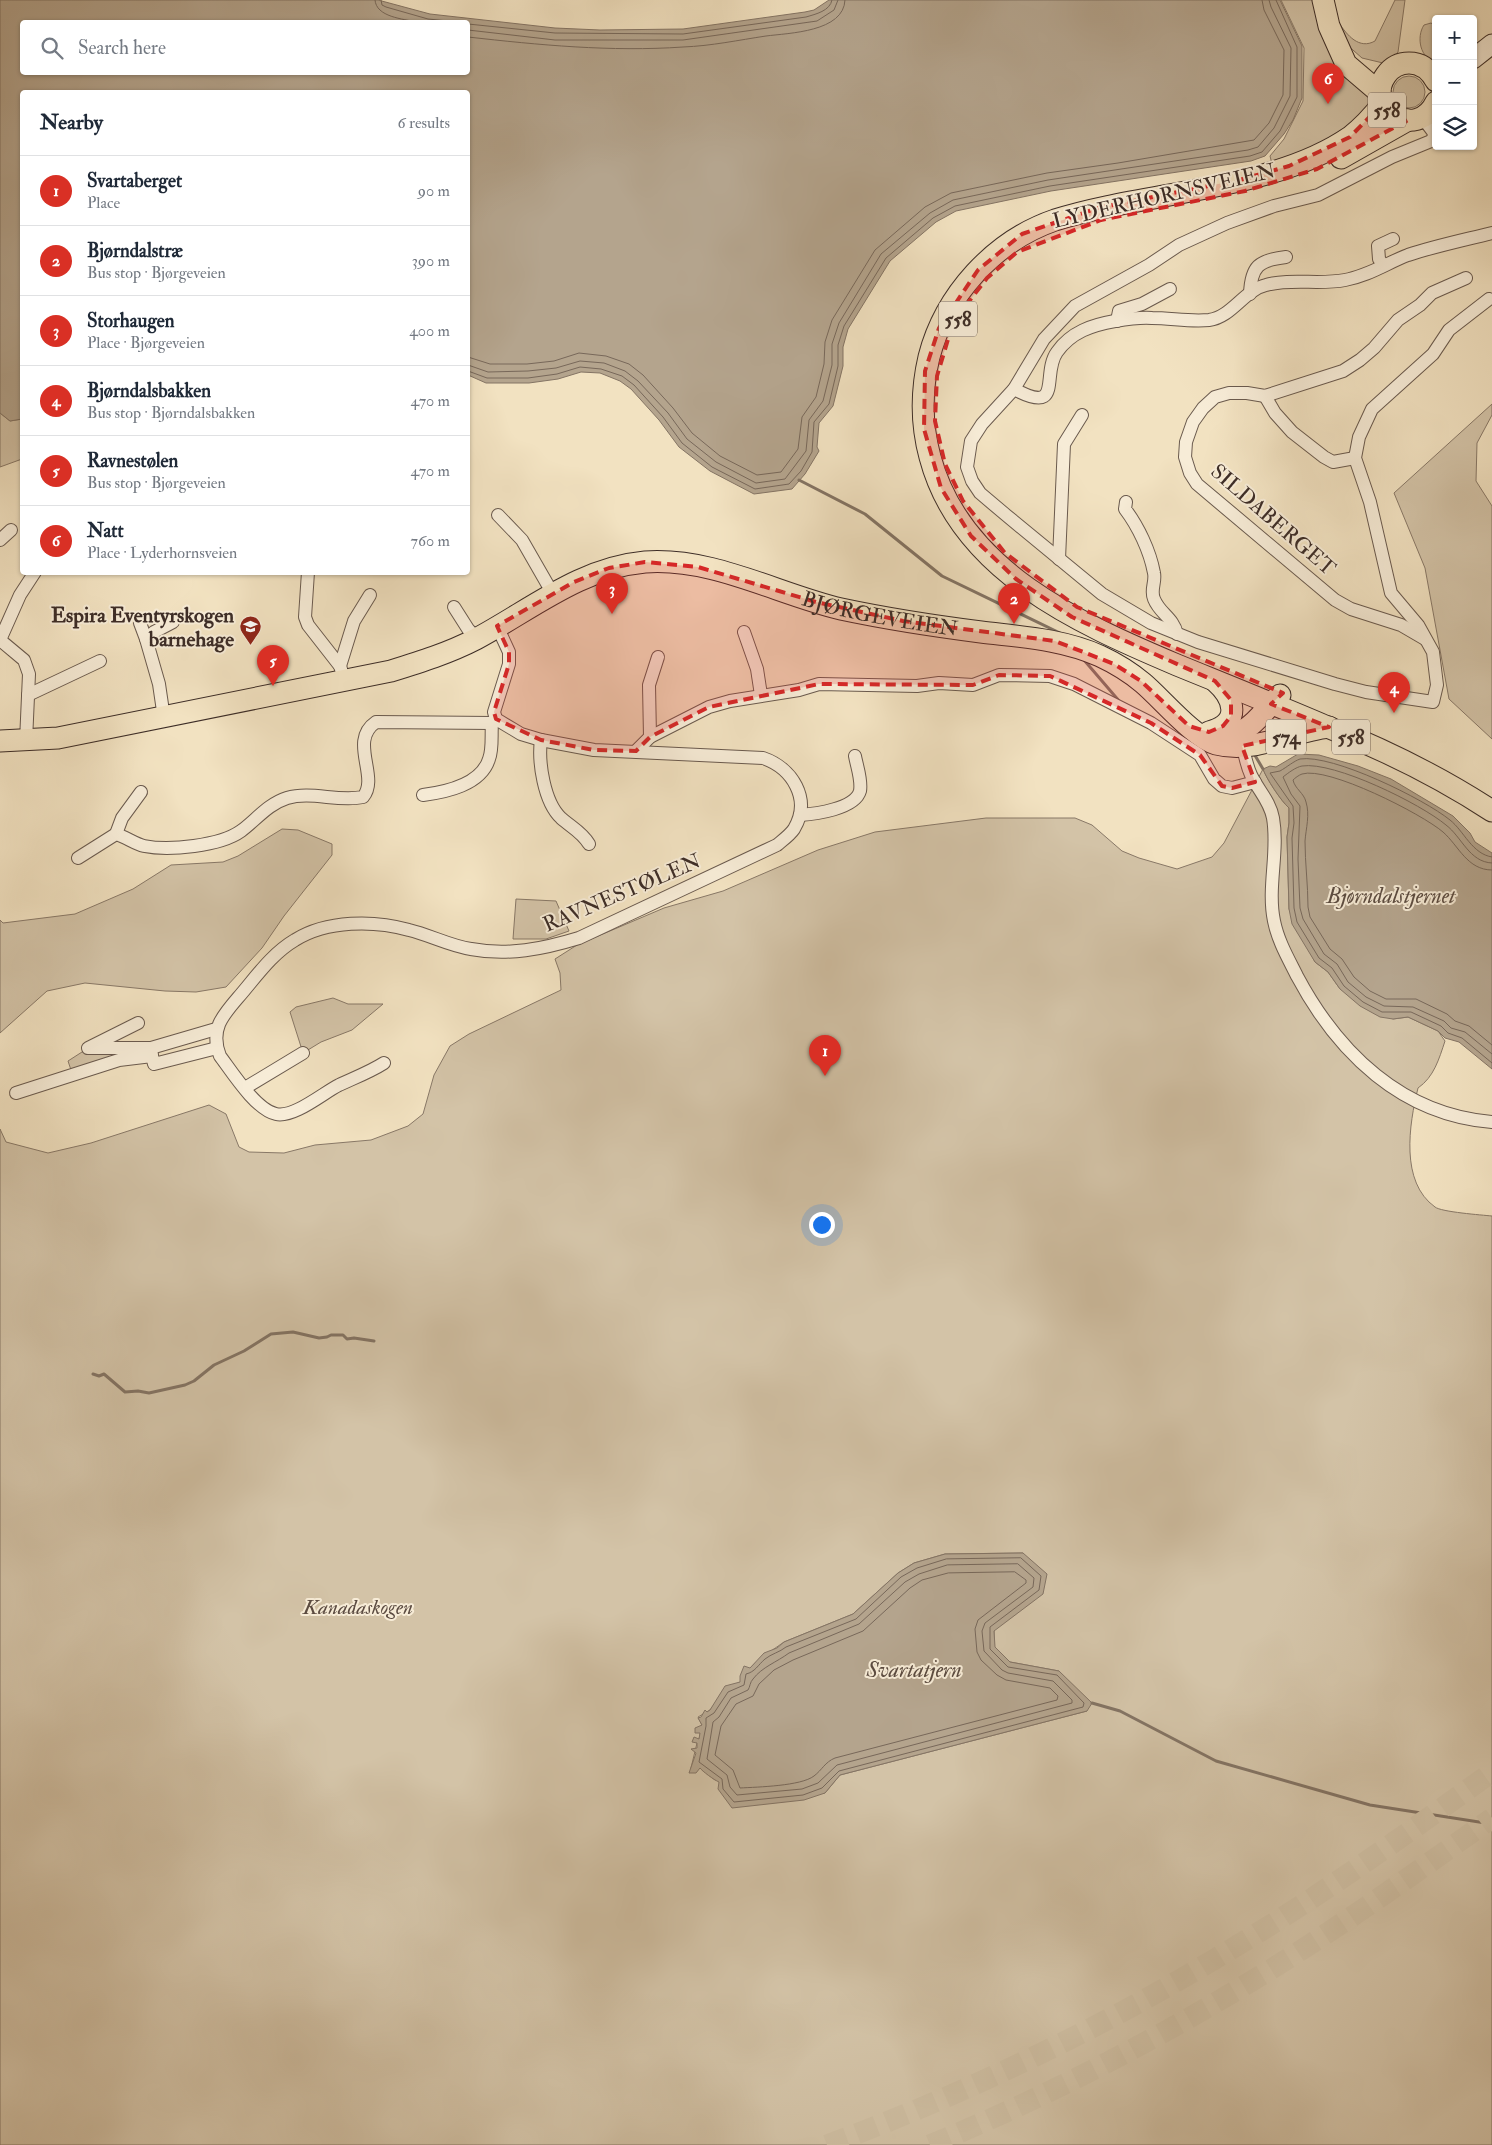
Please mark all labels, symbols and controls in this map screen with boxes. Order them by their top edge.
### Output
map controls [1432,15,1477,150]
button: + [1432,15,1477,60]
search box [20,20,470,75]
icon: search [38,34,66,62]
text: Search here [78,36,166,60]
button: − [1432,60,1477,105]
pin: 6 [1312,63,1344,104]
road number: 558 [1368,92,1406,128]
button: layers [1432,105,1477,150]
text: Nearby [40,109,103,136]
text: 6 results [398,113,450,133]
street label: LYDERHORNSVEIEN [1050,157,1278,235]
text: Svartaberget [87,169,182,193]
text: 1 [53,181,59,201]
text: 90 m [418,181,450,201]
text: Place [87,193,120,213]
text: Bjørndalstræ [87,239,183,263]
text: 2 [52,251,60,271]
text: 390 m [412,251,450,271]
text: Bus stop · Bjørgeveien [87,263,226,283]
road number: 558 [939,302,977,336]
text: Storhaugen [87,309,175,333]
text: 3 [53,321,59,341]
text: 400 m [409,321,450,341]
text: Place · Bjørgeveien [87,333,205,353]
text: Bjørndalsbakken [87,379,211,403]
text: 4 [52,391,60,411]
text: 470 m [410,391,450,411]
text: Bus stop · Bjørndalsbakken [87,403,255,423]
text: Ravnestølen [87,449,178,473]
street label: SILDABERGET [1205,458,1342,582]
text: 5 [52,461,60,481]
text: 470 m [410,461,450,481]
text: Bus stop · Bjørgeveien [87,473,226,493]
text: Natt [87,519,124,543]
text: 6 [52,531,60,551]
text: 760 m [411,531,450,551]
text: Place · Lyderhornsveien [87,543,237,563]
pin: 3 [596,573,628,614]
pin: 2 [998,583,1030,624]
street label: BJØRGEVEIEN [798,585,960,642]
place label: Espira Eventyrskogen barnehage [51,602,234,653]
school or university icon: Espira Eventyrskogen barnehage [238,615,262,646]
pin: 5 [257,645,289,686]
pin: 4 [1378,672,1410,713]
road number: 574 [1266,720,1306,754]
road number: 558 [1332,720,1370,754]
street label: RAVNESTØLEN [539,847,705,938]
water label: Bjørndalstjernet [1326,882,1457,910]
pin: 1 [809,1035,841,1076]
your location [809,1212,835,1238]
park label: Kanadaskogen [302,1594,413,1621]
water label: Svartatjern [865,1656,962,1684]

